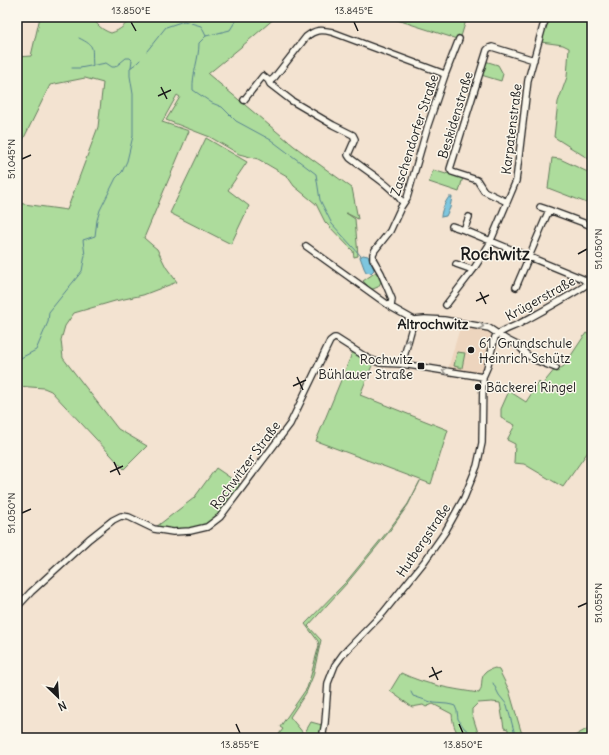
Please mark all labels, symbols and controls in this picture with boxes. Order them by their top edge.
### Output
text: 13.850°E [111,4,151,17]
text: 13.845°E [335,4,373,17]
street label: Beskidenstraße [434,70,477,161]
street label: Zaschendorfer Straße [387,72,442,198]
street label: Karpatenstraße [498,83,525,175]
text: 51.045°N [5,139,18,179]
text: 51.050°N [592,229,605,269]
district label: Rochwitz [460,243,530,265]
street label: Krügerstraße [502,272,578,325]
district label: Altrochwitz [398,315,469,333]
one-way arrow [478,322,484,330]
place label: 61. Grundschule Heinrich Schütz [479,335,572,367]
one-way arrow [403,339,412,346]
marker: 61. Grundschule Heinrich Schütz [466,345,476,355]
place label: Rochwitz Bühlauer Straße [318,351,413,383]
marker: Rochwitz Bühlauer Straße [416,361,426,371]
one-way arrow [442,367,448,376]
place label: Bäckerei Ringel [486,379,576,396]
marker: Bäckerei Ringel [473,382,483,392]
street label: Rochwitzer Straße [207,418,284,513]
text: 51.050°N [5,493,18,533]
street label: Hutbergstraße [393,500,454,580]
text: 51.055°N [592,583,605,623]
north arrow [38,677,78,717]
text: N [56,698,69,714]
text: 13.855°E [221,738,259,751]
text: 13.850°E [443,738,483,751]

